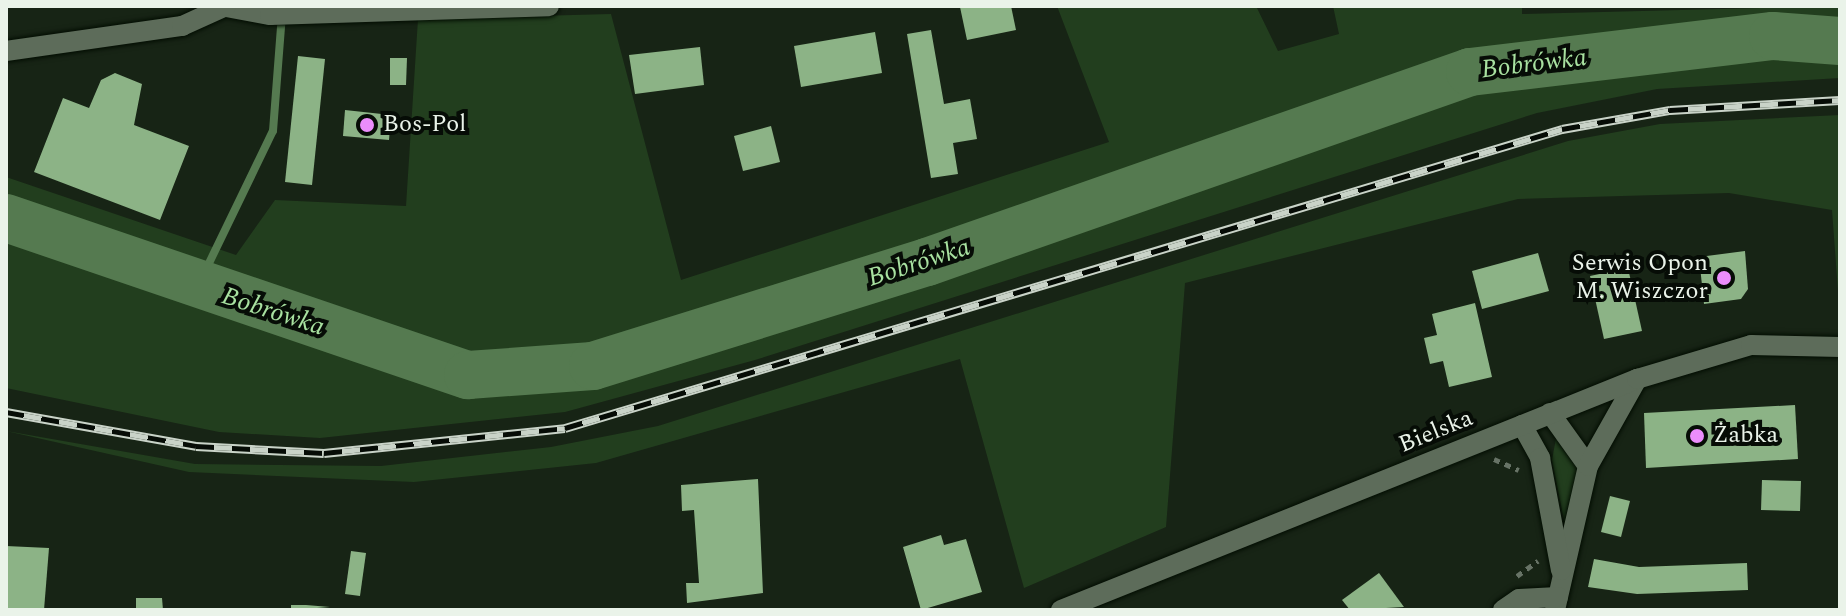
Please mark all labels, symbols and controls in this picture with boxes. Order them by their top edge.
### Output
water label: Bobrówka [1479,42,1589,86]
place label: Bos-Pol [383,111,466,139]
marker: Bos-Pol [358,116,376,134]
water label: Bobrówka [864,232,974,294]
place label: Serwis Opon M. Wiszczor [1572,250,1708,306]
marker: Serwis Opon M. Wiszczor [1715,269,1733,287]
water label: Bobrówka [218,281,328,343]
street label: Bielska [1395,404,1477,460]
place label: Żabka [1713,422,1778,450]
marker: Żabka [1688,427,1706,445]

